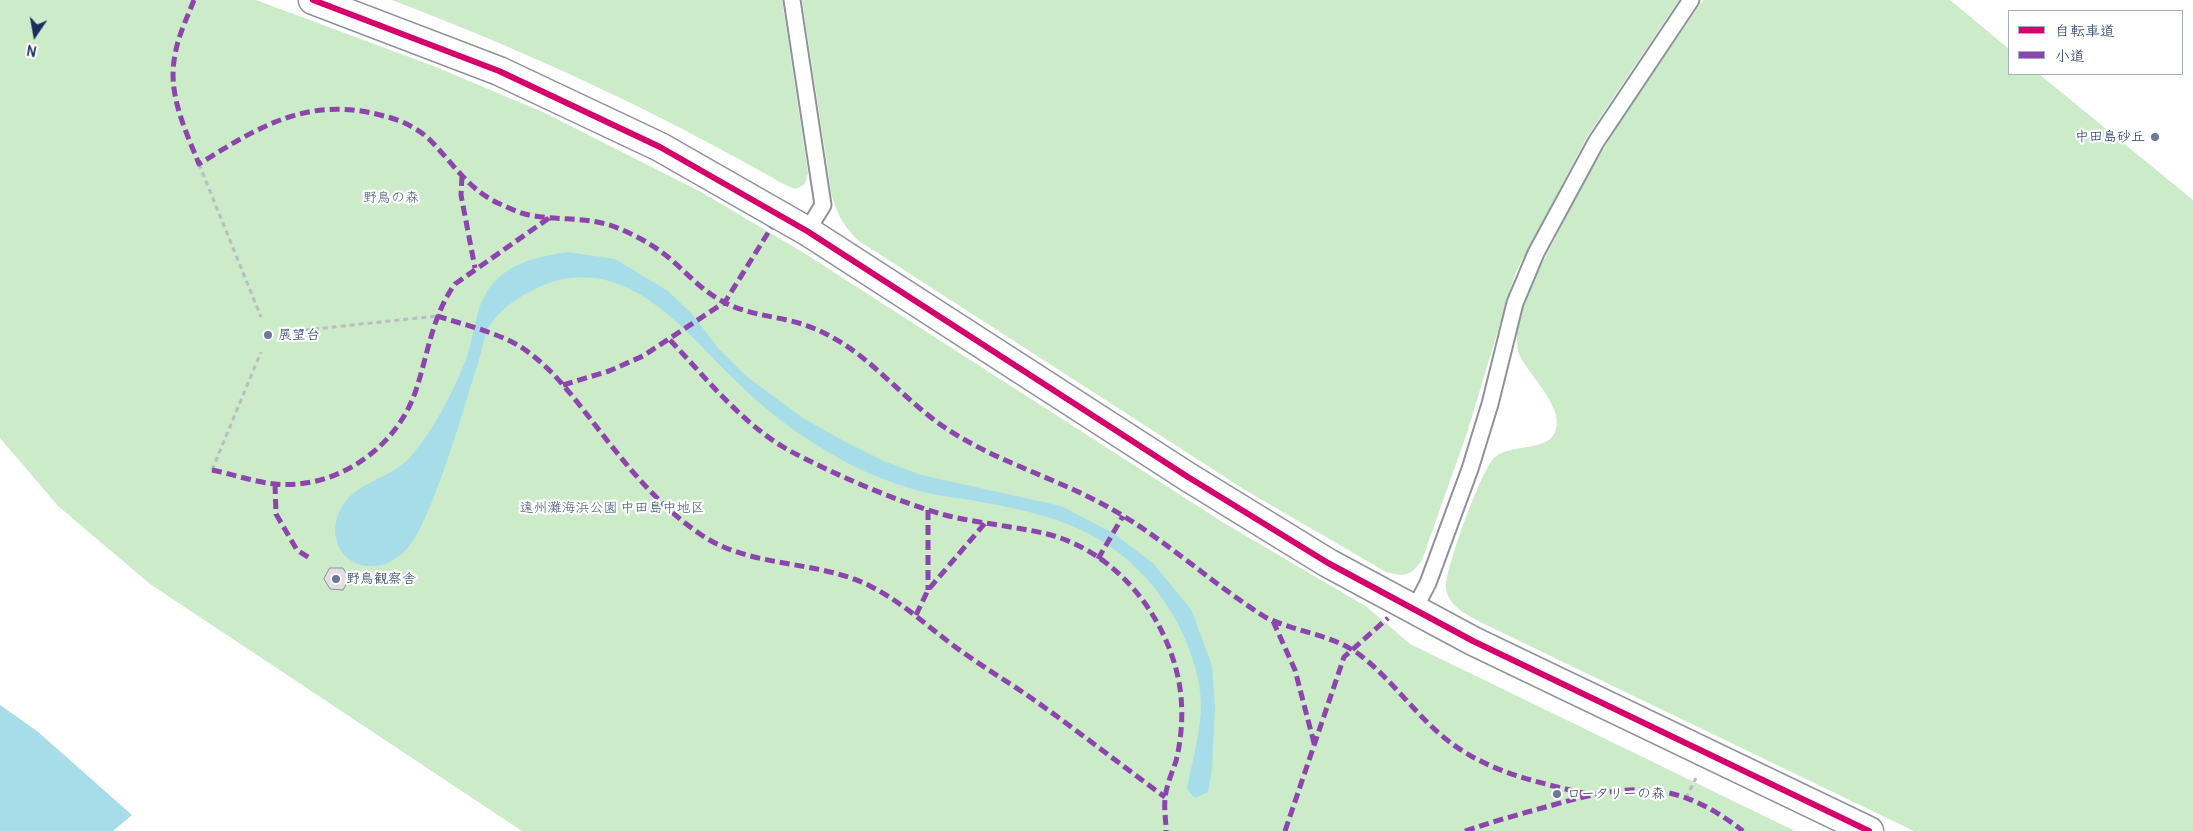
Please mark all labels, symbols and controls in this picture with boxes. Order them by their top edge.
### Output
north arrow [10,10,60,60]
legend [2008,10,2183,75]
text: 自転車道 [2055,22,2115,41]
text: N [25,41,38,59]
text: 小道 [2055,47,2085,66]
place label: 中田島砂丘 [2075,129,2145,145]
marker: 中田島砂丘 [2149,131,2161,143]
park label: 野鳥の森 [363,190,419,206]
place label: 展望台 [278,327,320,343]
marker: 展望台 [262,329,274,341]
park label: 遠州灘海浜公園 中田島中地区 [519,500,705,516]
place label: 野鳥観察舎 [346,571,416,587]
marker: 野鳥観察舎 [330,573,342,585]
place label: ロータリーの森 [1567,786,1665,802]
marker: ロータリーの森 [1551,788,1563,800]

